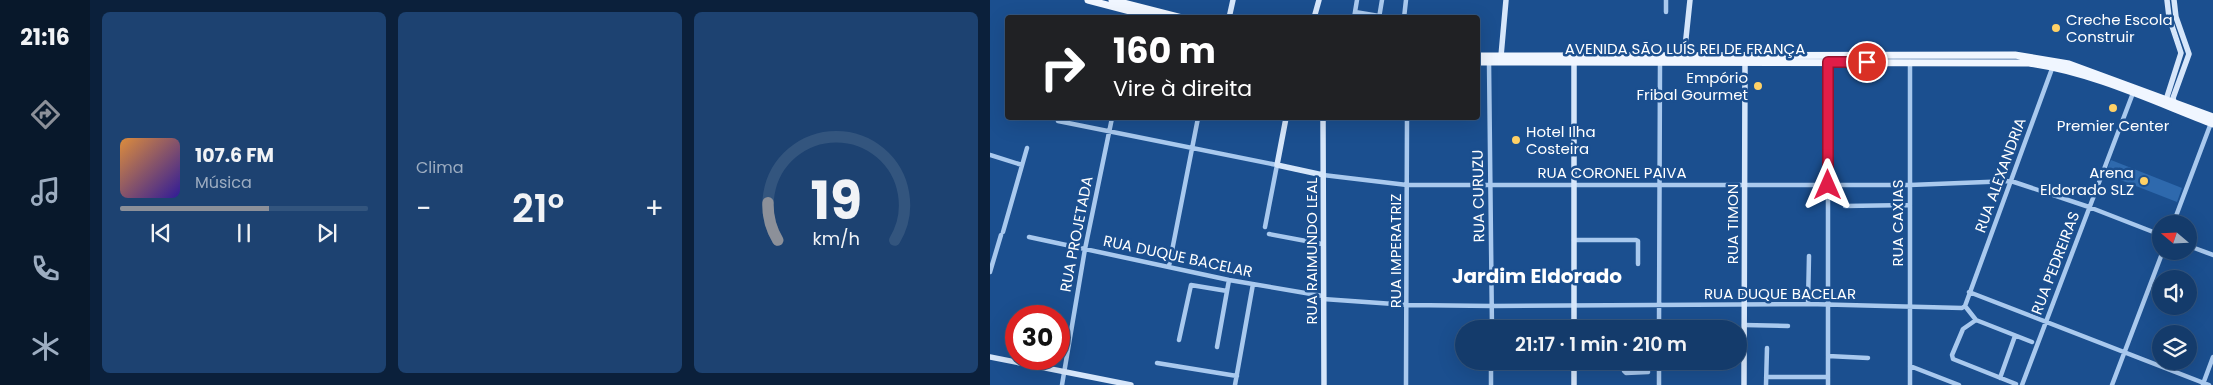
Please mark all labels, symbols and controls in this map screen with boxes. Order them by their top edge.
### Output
place label: Creche Escola Construir [2066,9,2173,47]
text: 21:16 [20,22,70,53]
marker: Creche Escola Construir [2050,22,2062,34]
text: 160 m [1113,26,1216,75]
icon: right [1030,35,1095,100]
street label: AVENIDA SÃO LUÍS REI DE FRANÇA [1565,38,1805,59]
pin [1846,41,1888,83]
icon: arrive [1853,48,1881,76]
place label: Empório Fribal Gourmet [1637,67,1748,105]
text: Vire à direita [1113,73,1252,104]
marker: Empório Fribal Gourmet [1752,80,1764,92]
icon: directions [28,97,63,132]
marker: Premier Center [2107,102,2119,114]
street label: RUA ALEXANDRIA [1969,114,2031,236]
place label: Premier Center [2057,115,2170,136]
place label: Hotel Ilha Costeira [1526,121,1596,159]
marker: Hotel Ilha Costeira [1510,134,1522,146]
text: 107.6 FM [195,142,274,169]
street label: RUA CURUZU [1467,150,1489,242]
text: Clima [416,156,464,179]
position arrow [1801,158,1853,210]
street label: RUA CORONEL PAIVA [1537,162,1687,183]
place label: Arena Eldorado SLZ [2040,162,2134,200]
text: 19 [810,164,862,237]
text: Música [195,171,252,194]
icon: music [28,174,63,209]
street label: RUA PROJETADA [1054,174,1098,294]
marker: Arena Eldorado SLZ [2138,175,2150,187]
street label: RUA RAIMUNDO LEAL [1301,177,1322,325]
street label: RUA CAXIAS [1887,180,1908,266]
text: 21° [512,182,564,235]
street label: RUA TIMON [1722,184,1743,264]
text: − [416,189,431,228]
text: + [645,189,664,228]
street label: RUA IMPERATRIZ [1385,194,1406,308]
street label: RUA PEDREIRAS [2026,208,2084,318]
north arrow [2152,215,2198,260]
map controls [2152,215,2197,370]
icon: previous [147,219,175,247]
icon: pause [230,219,258,247]
icon: next [313,219,341,247]
text: km/h [812,226,860,251]
street label: RUA DUQUE BACELAR [1101,230,1255,282]
icon: phone [28,251,63,286]
district label: Jardim Eldorado [1452,262,1622,290]
button: sound [2152,270,2197,315]
street label: RUA DUQUE BACELAR [1704,283,1856,304]
speed limit sign: 30 [1005,305,1070,370]
button: layers [2152,325,2197,370]
icon: climate [28,329,63,364]
text: 21:17 · 1 min · 210 m [1515,331,1687,358]

